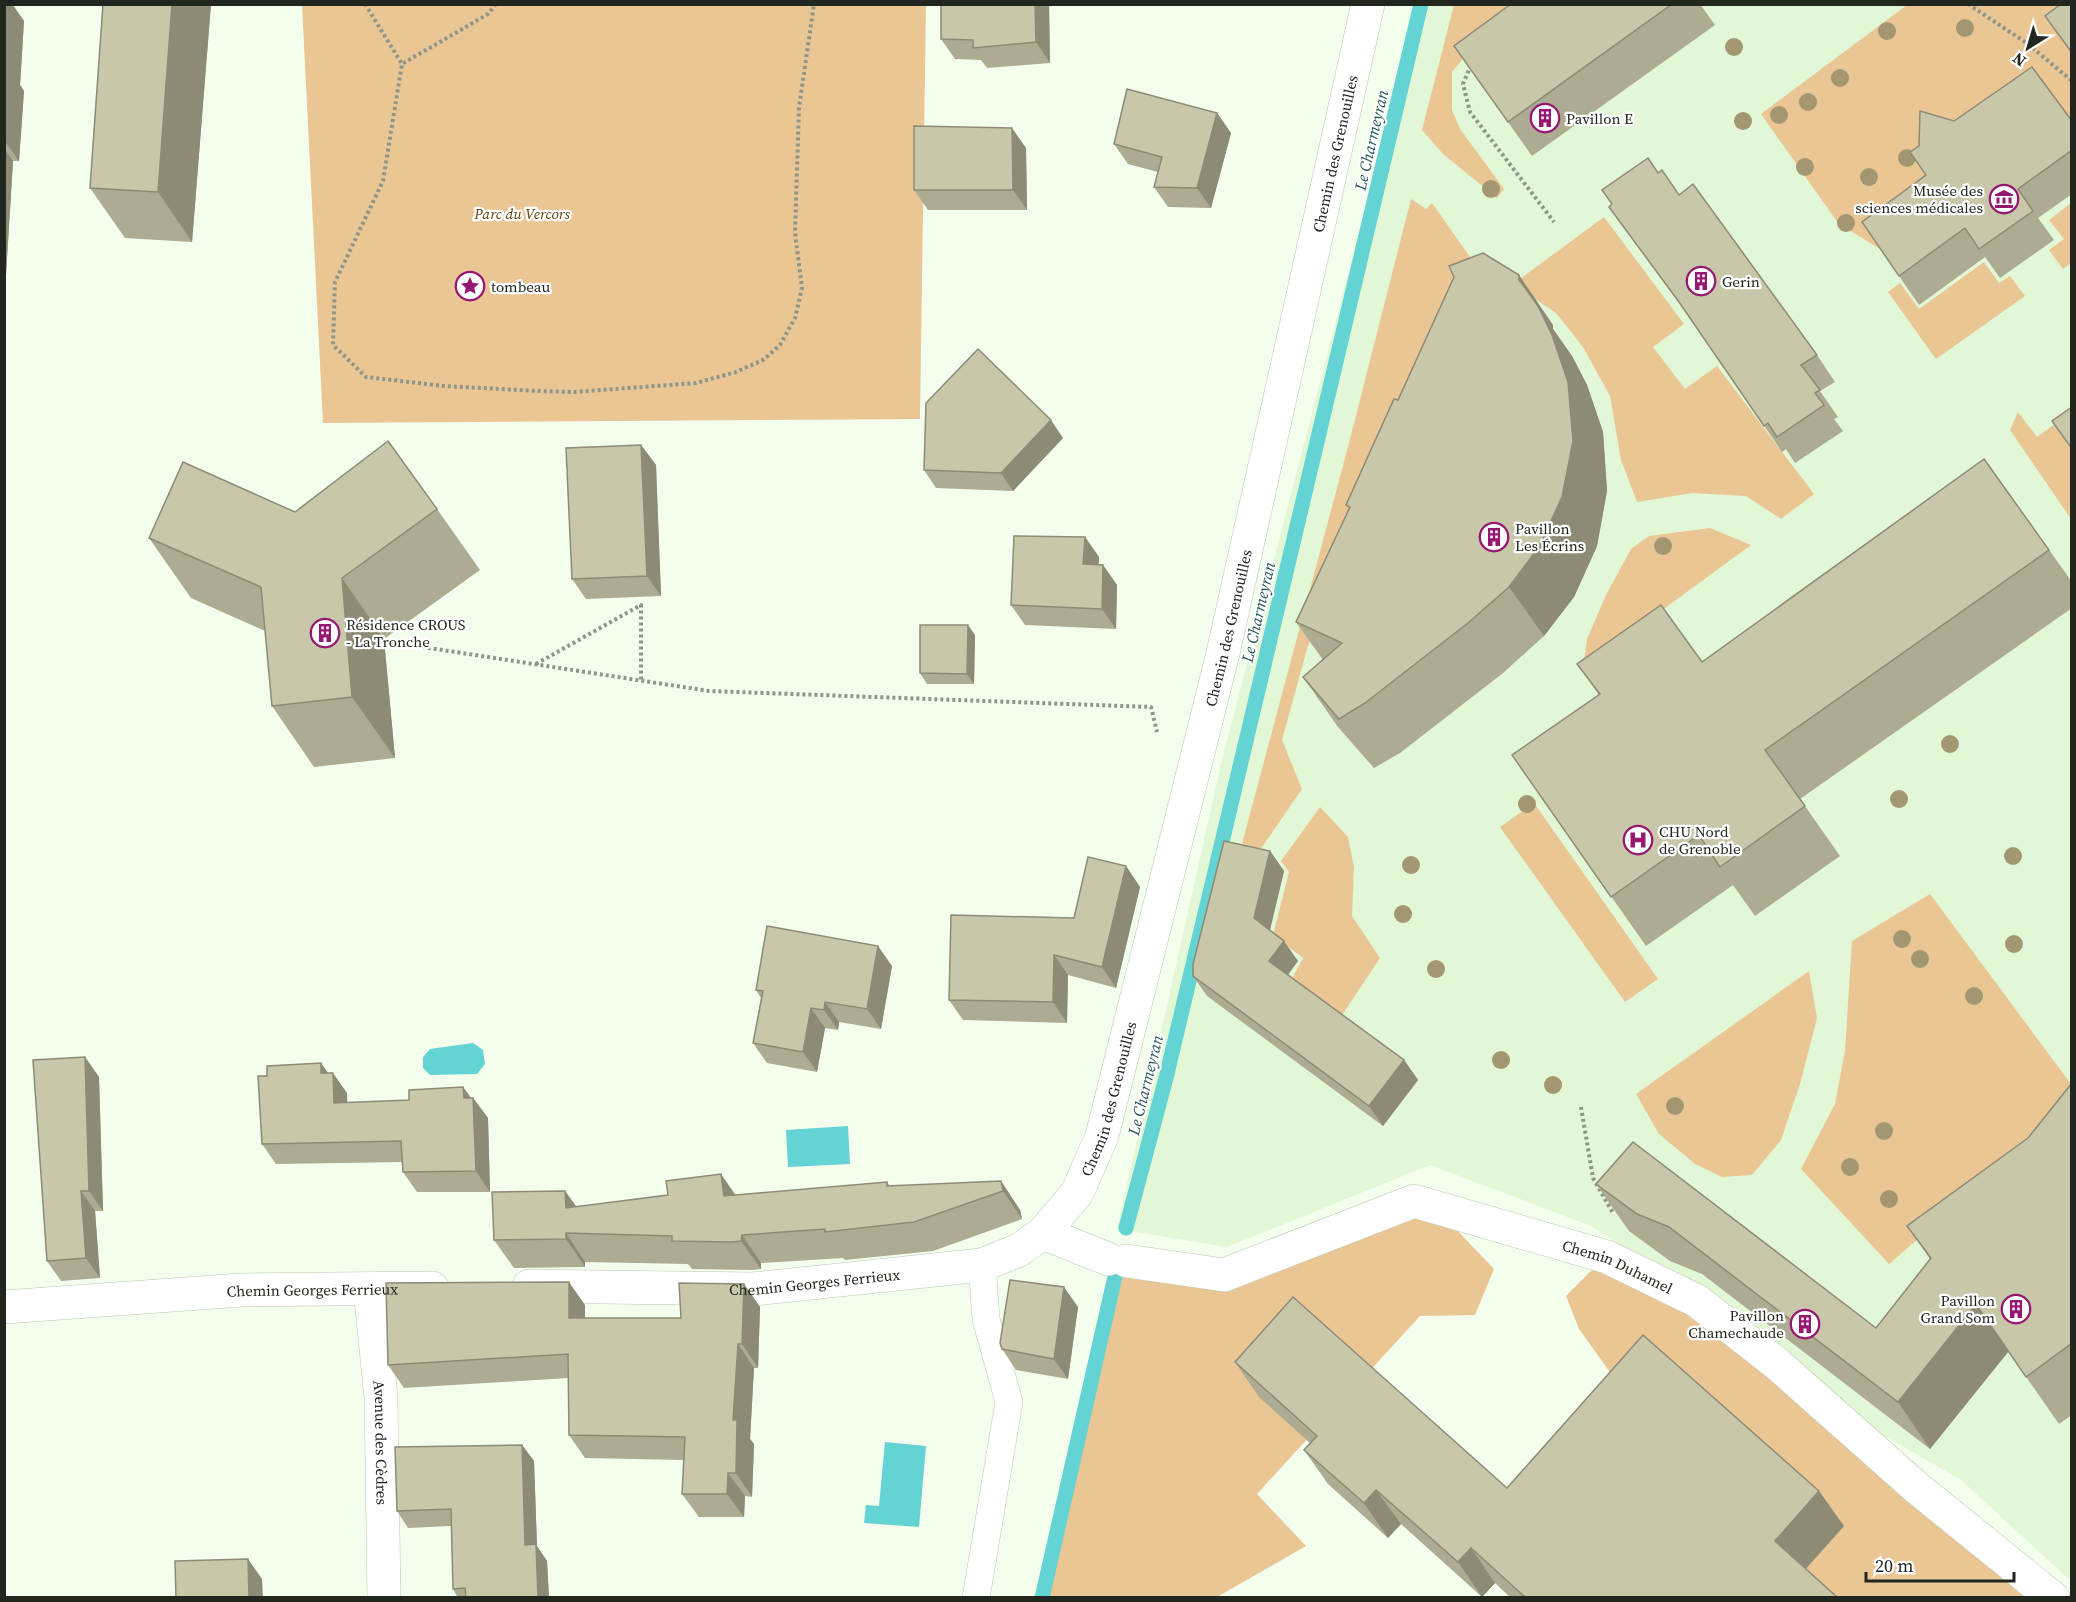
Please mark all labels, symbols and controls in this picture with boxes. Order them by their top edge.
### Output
north arrow [1998,18,2058,78]
text: N [2007,47,2030,72]
street label: Chemin des Grenouilles [1307,73,1362,234]
water label: Le Charmeyran [1349,88,1393,193]
building icon: Pavillon E [1529,102,1561,134]
place label: Pavillon E [1566,108,1633,129]
place label: Musée des sciences médicales [1855,180,1983,218]
museum icon: Musée des sciences médicales [1988,183,2020,215]
park label: Parc du Vercors [473,203,570,224]
building icon: Gerin [1685,265,1717,297]
place icon: tombeau [454,270,486,302]
place label: Gerin [1722,271,1760,292]
place label: tombeau [491,276,550,297]
place label: Pavillon Les Écrins [1515,518,1584,556]
building icon: Pavillon Les Écrins [1478,521,1510,553]
street label: Chemin des Grenouilles [1200,547,1256,708]
water label: Le Charmeyran [1236,560,1280,665]
place label: Résidence CROUS - La Tronche [346,614,466,652]
building icon: Résidence CROUS - La Tronche [309,617,341,649]
place label: CHU Nord de Grenoble [1659,821,1741,859]
hospital icon: CHU Nord de Grenoble [1622,824,1654,856]
street label: Chemin des Grenouilles [1075,1019,1141,1179]
water label: Le Charmeyran [1122,1033,1168,1138]
street label: Chemin Duhamel [1560,1234,1677,1298]
street label: Chemin Georges Ferrieux [729,1263,901,1300]
street label: Chemin Georges Ferrieux [226,1278,398,1302]
place label: Pavillon Grand Som [1921,1290,1995,1328]
building icon: Pavillon Grand Som [2000,1293,2032,1325]
place label: Pavillon Chamechaude [1688,1305,1784,1343]
building icon: Pavillon Chamechaude [1789,1308,1821,1340]
street label: Avenue des Cèdres [369,1379,393,1505]
scale bar [1866,1545,2014,1583]
text: 20 m [1875,1553,1913,1578]

